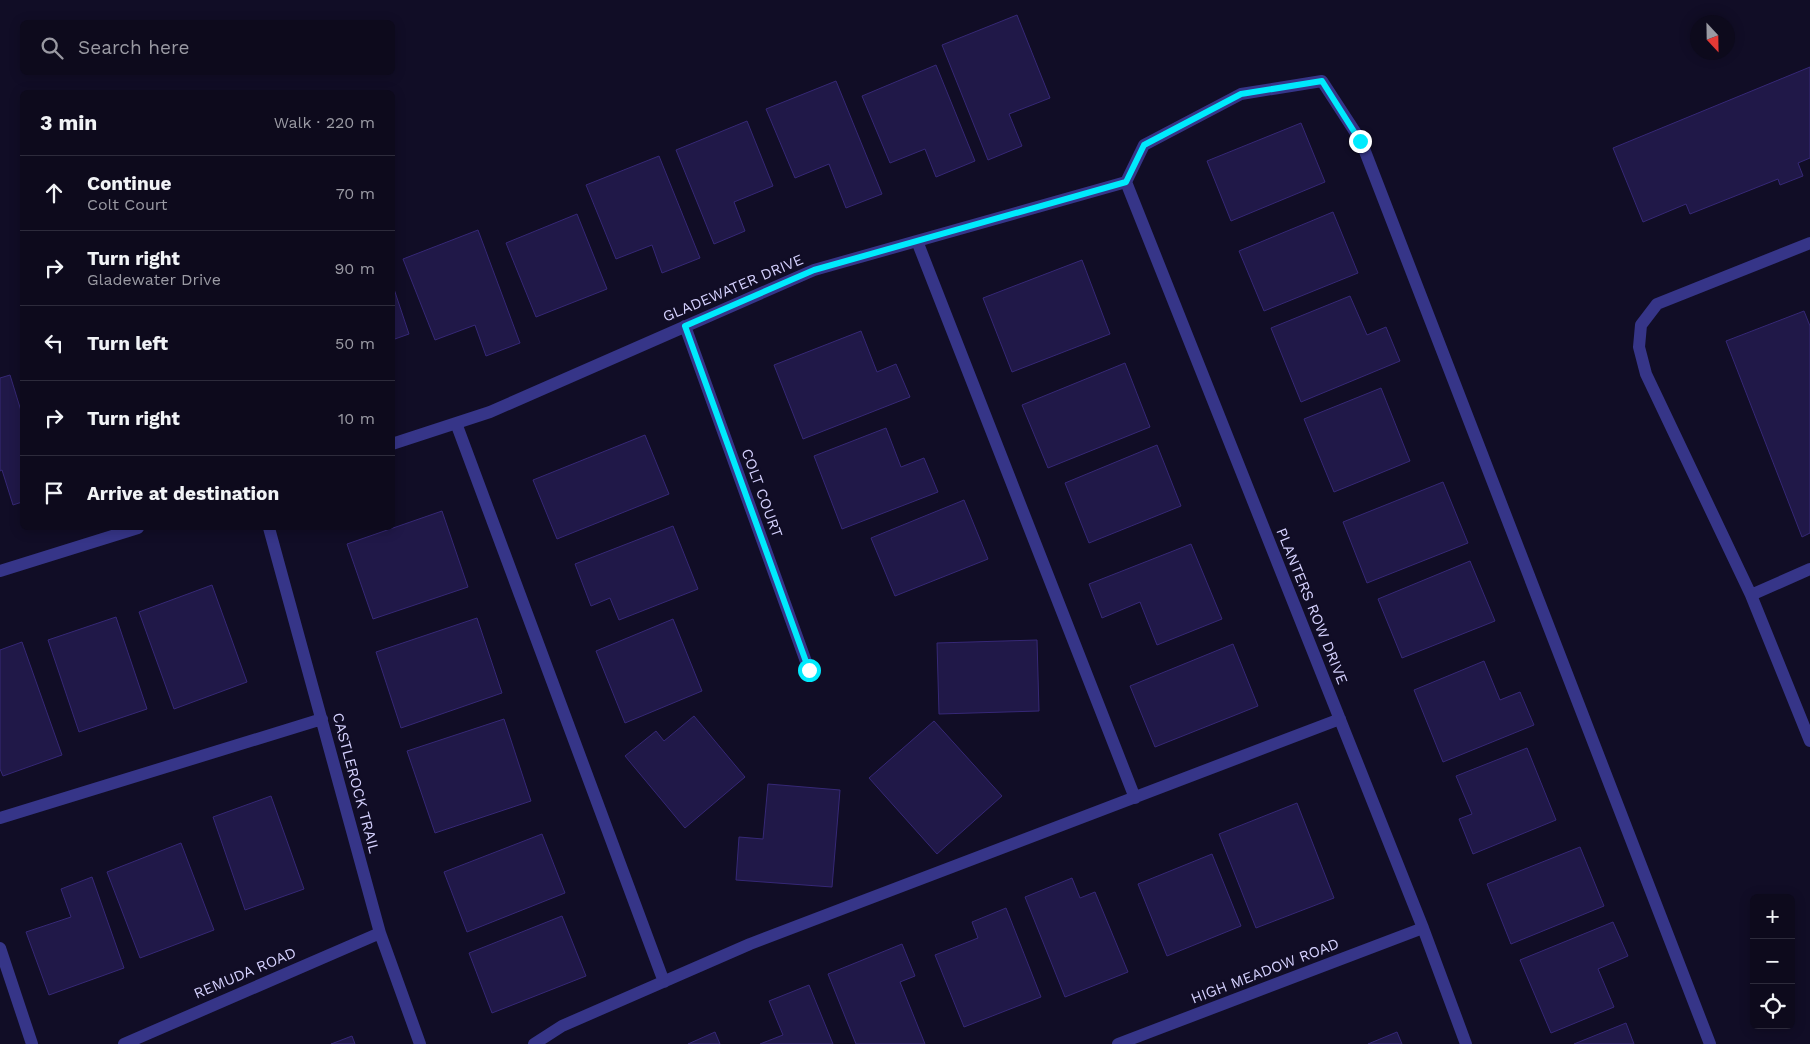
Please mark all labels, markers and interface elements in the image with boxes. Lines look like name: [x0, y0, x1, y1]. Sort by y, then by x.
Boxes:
north arrow: [1690, 15, 1735, 60]
search box: [20, 20, 395, 75]
icon: search: [38, 34, 66, 62]
text: Search here: [78, 36, 189, 59]
text: 3 min: [40, 110, 97, 135]
text: Walk · 220 m: [274, 113, 375, 132]
route end: [1349, 130, 1372, 153]
text: Continue: [87, 172, 171, 195]
icon: ahead: [40, 179, 68, 207]
text: 70 m: [336, 184, 375, 203]
text: Colt Court: [87, 195, 168, 214]
text: Turn right: [87, 247, 180, 270]
street label: GLADEWATER DRIVE: [660, 250, 806, 326]
icon: right: [40, 254, 68, 282]
text: 90 m: [334, 259, 375, 278]
text: Gladewater Drive: [87, 270, 221, 289]
icon: left: [40, 329, 68, 357]
text: Turn left: [87, 332, 168, 355]
text: 50 m: [335, 334, 375, 353]
icon: right: [40, 404, 68, 432]
text: Turn right: [87, 407, 180, 430]
text: 10 m: [338, 409, 375, 428]
street label: COLT COURT: [738, 446, 786, 540]
icon: arrive: [40, 479, 68, 507]
text: Arrive at destination: [87, 482, 279, 505]
street label: PLANTERS ROW DRIVE: [1272, 525, 1352, 687]
route start: [798, 659, 821, 682]
street label: CASTLEROCK TRAIL: [329, 711, 383, 855]
map controls: [1750, 894, 1795, 1029]
button: +: [1750, 894, 1795, 939]
street label: HIGH MEADOW ROAD: [1188, 934, 1342, 1008]
button: −: [1750, 939, 1795, 984]
street label: REMUDA ROAD: [191, 943, 299, 1003]
button: locate: [1750, 984, 1795, 1029]

